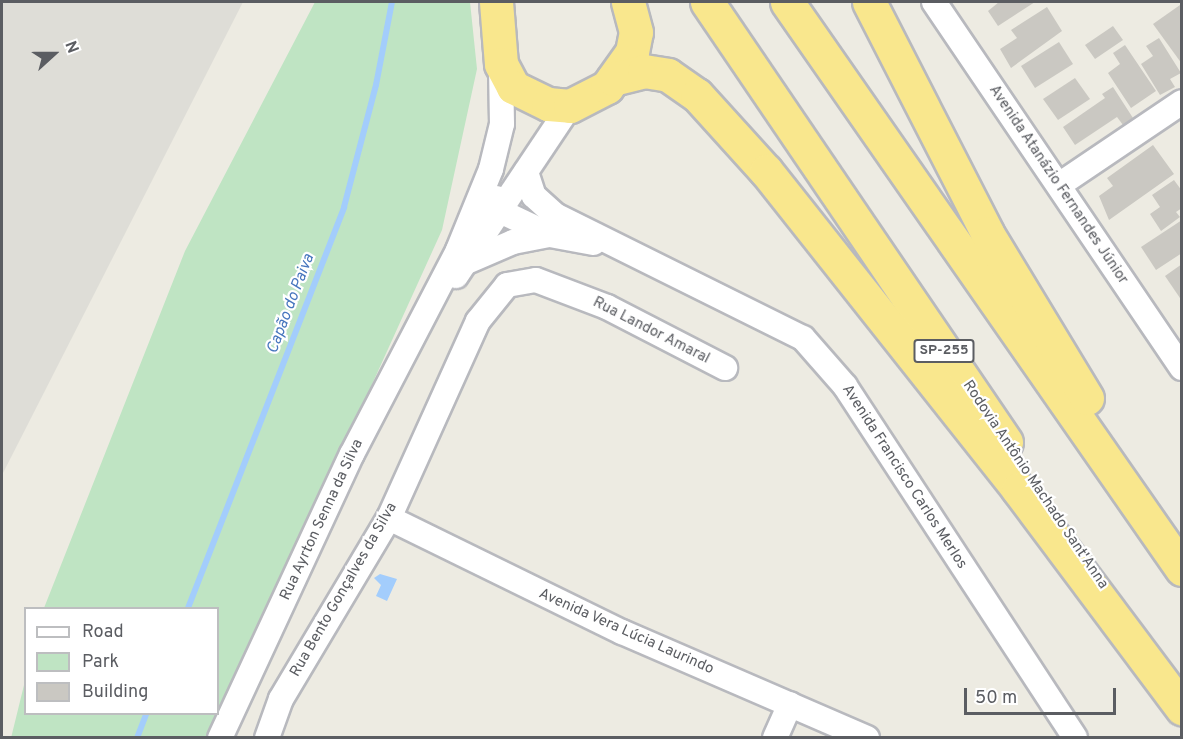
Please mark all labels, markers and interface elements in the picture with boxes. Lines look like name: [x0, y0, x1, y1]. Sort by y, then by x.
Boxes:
north arrow: [24, 24, 84, 84]
text: N: [59, 39, 82, 57]
street label: Avenida Atanázio Fernandes Júnior: [984, 82, 1132, 288]
water label: Capão do Paiva: [263, 251, 319, 357]
street label: Rua Landor Amaral: [589, 294, 713, 368]
road number: SP-255: [912, 340, 976, 362]
street label: Rodovia Antônio Machado Sant'Anna: [958, 377, 1112, 593]
street label: Avenida Francisco Carlos Merlos: [838, 381, 970, 573]
street label: Rua Ayrton Senna da Silva: [277, 436, 367, 604]
street label: Rua Bento Gonçalves da Silva: [287, 500, 401, 680]
street label: Avenida Vera Lúcia Laurindo: [535, 585, 717, 679]
legend: [24, 607, 219, 715]
text: Road: [82, 621, 124, 644]
text: Park: [82, 651, 119, 674]
scale bar: [967, 676, 1118, 714]
text: Building: [82, 681, 148, 704]
text: 50 m: [975, 687, 1017, 710]

